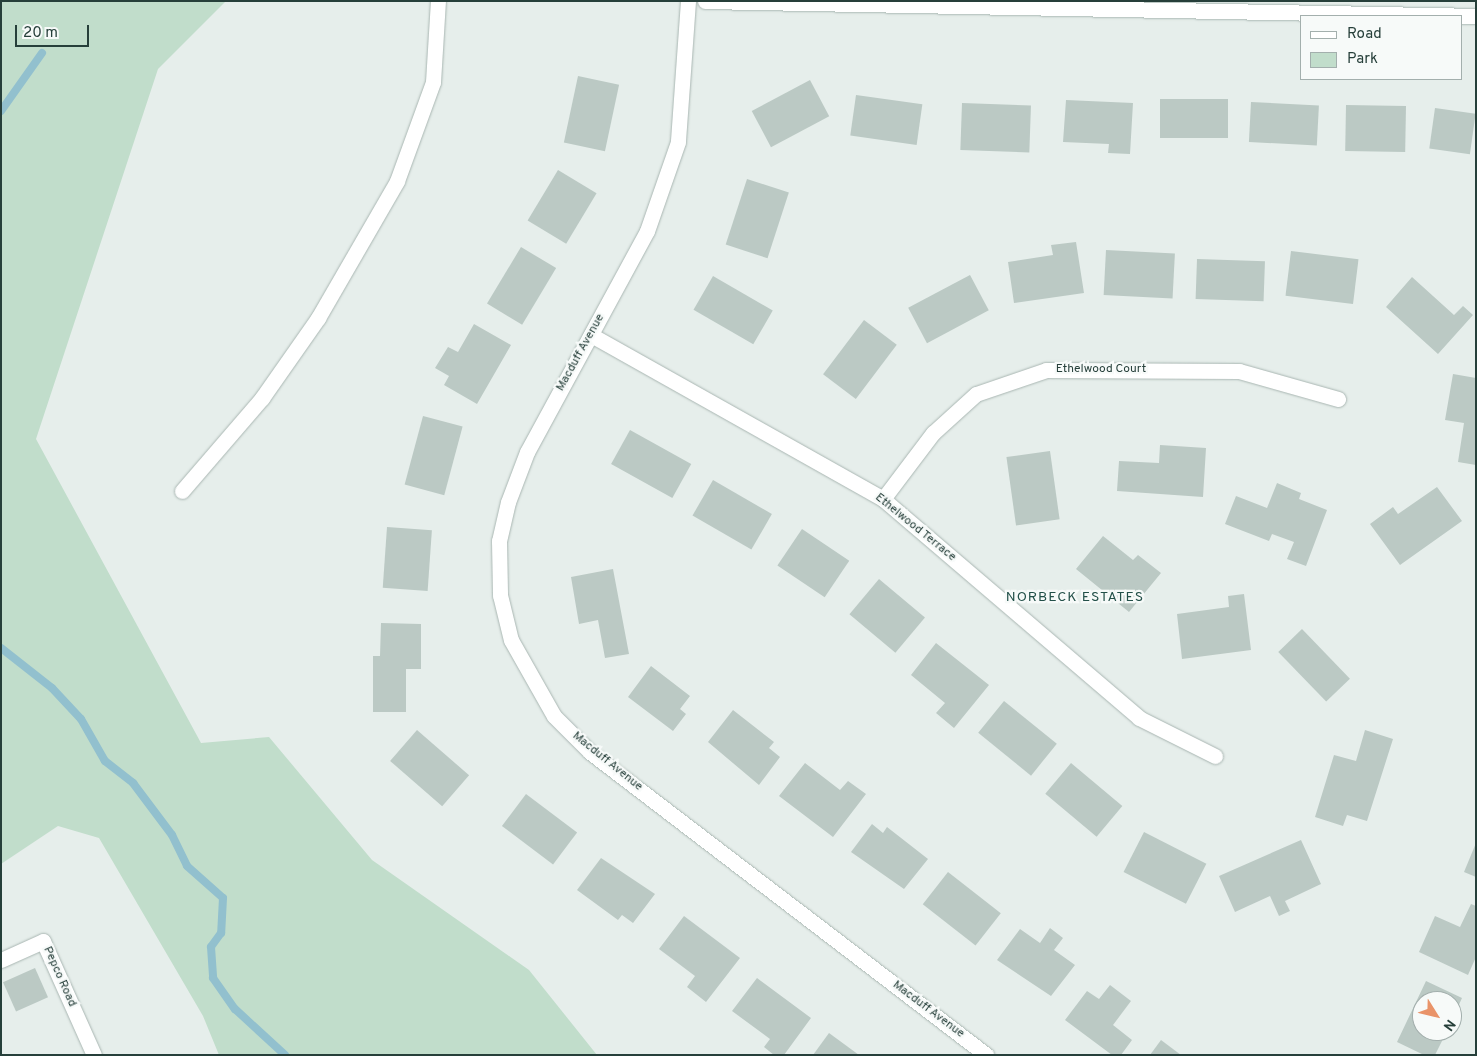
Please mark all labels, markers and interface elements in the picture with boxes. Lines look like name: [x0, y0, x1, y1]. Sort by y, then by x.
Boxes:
scale bar: [18, 15, 91, 47]
legend: [1300, 15, 1462, 80]
text: 20 m: [23, 24, 58, 43]
text: Road: [1347, 25, 1382, 44]
text: Park: [1347, 50, 1378, 69]
street label: Macduff Avenue: [554, 312, 608, 394]
street label: Ethelwood Court: [1056, 363, 1146, 377]
street label: Ethelwood Terrace: [871, 491, 959, 565]
district label: NORBECK ESTATES: [1004, 590, 1146, 606]
street label: Macduff Avenue: [569, 729, 645, 795]
street label: Pepco Road: [39, 945, 79, 1009]
street label: Macduff Avenue: [889, 978, 967, 1042]
north arrow: [1412, 991, 1462, 1041]
text: N: [1439, 1015, 1459, 1034]

